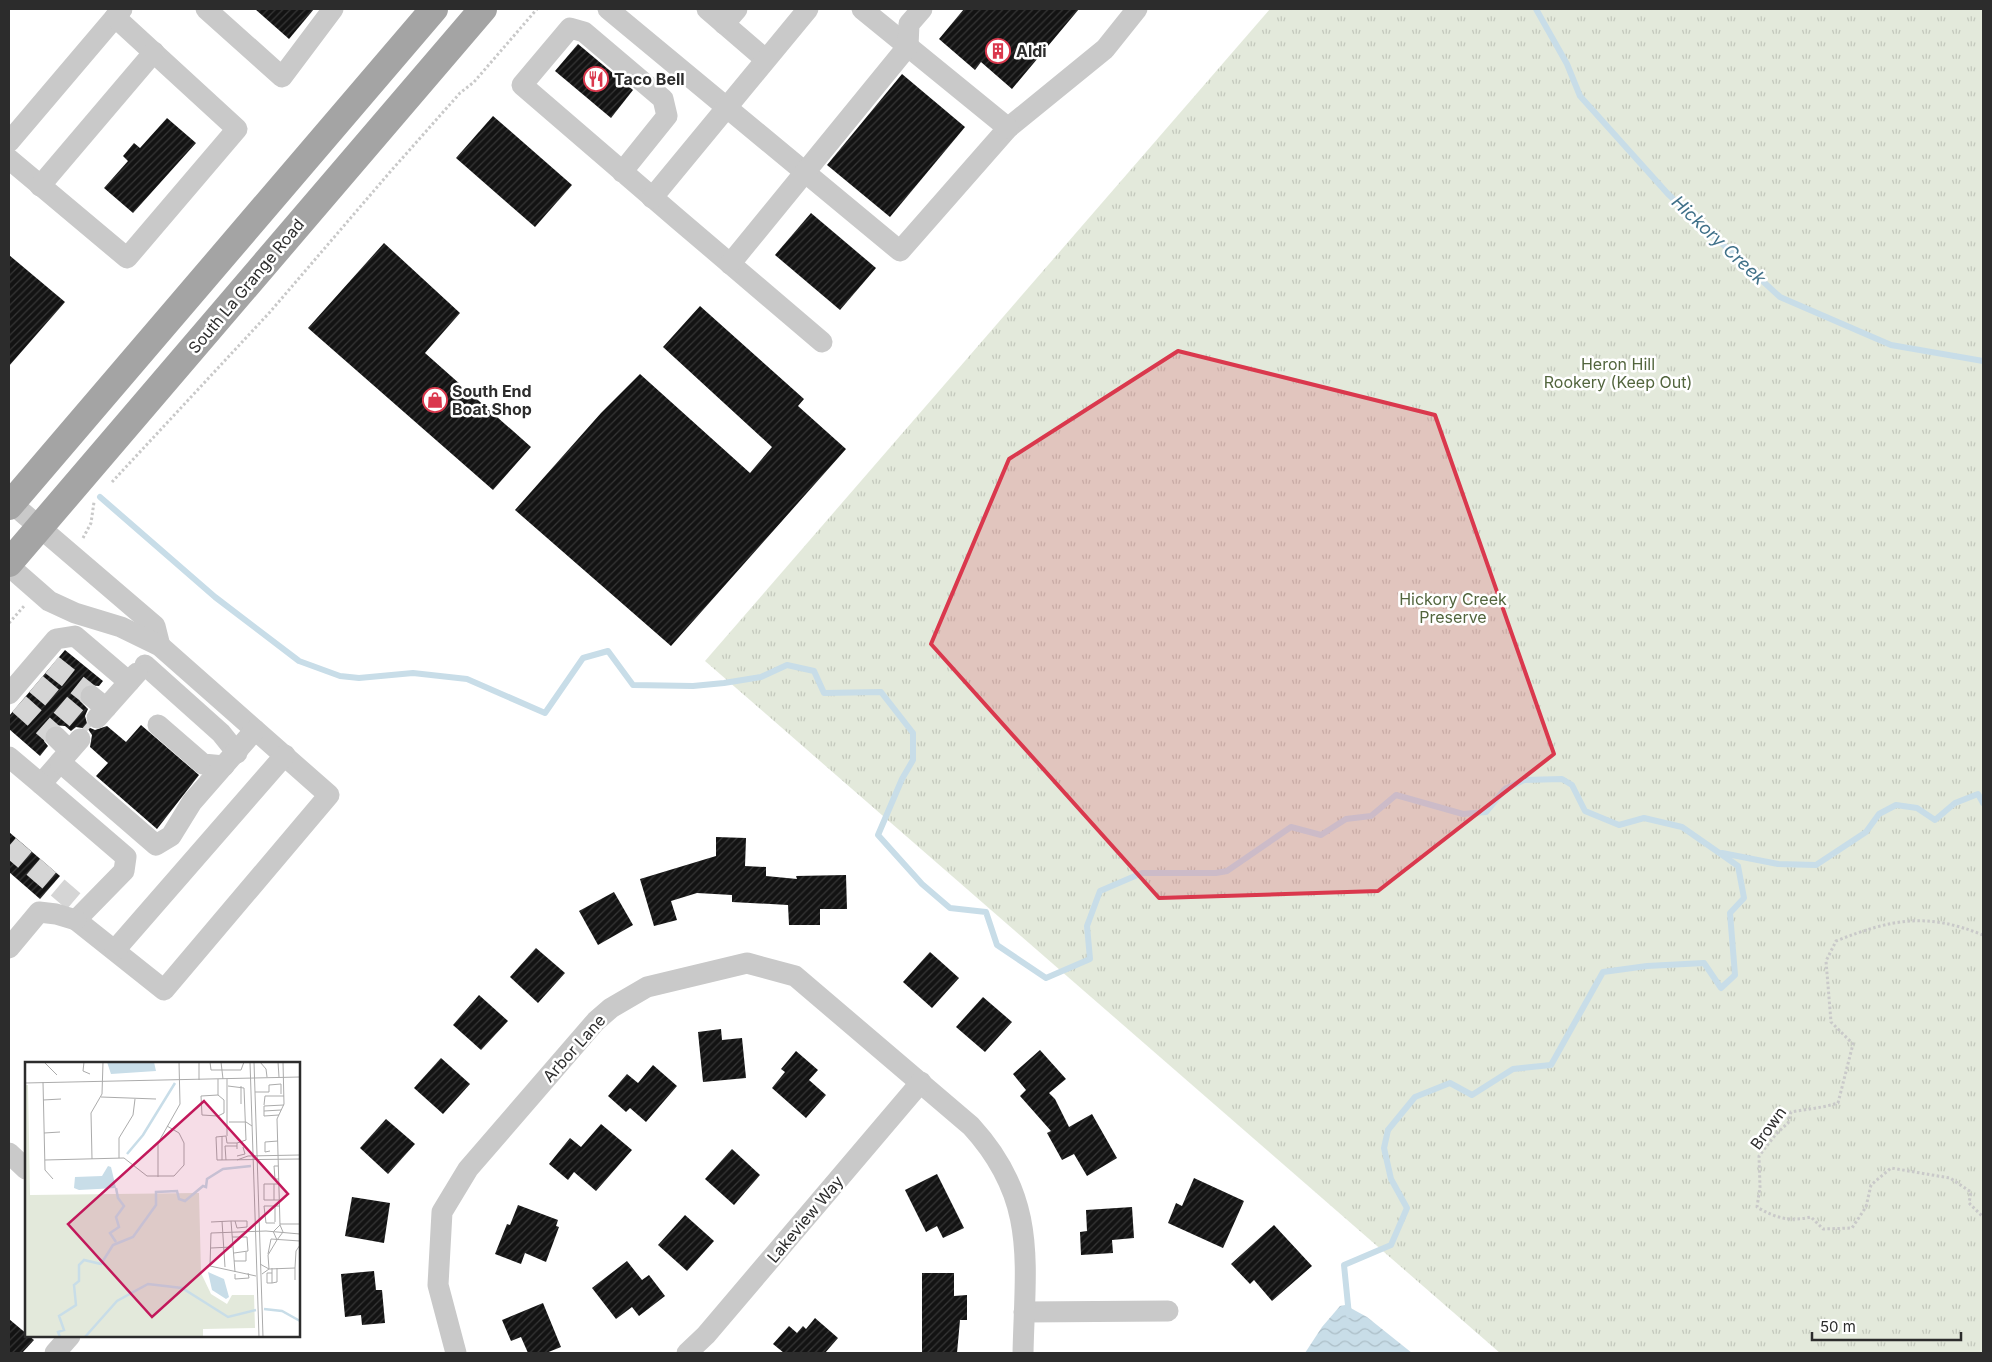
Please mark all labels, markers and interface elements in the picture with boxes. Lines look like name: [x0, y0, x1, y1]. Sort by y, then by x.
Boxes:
building icon: Aldi: [985, 38, 1011, 64]
place label: Aldi: [1016, 41, 1047, 61]
restaurant icon: Taco Bell: [583, 66, 609, 92]
place label: Taco Bell: [614, 69, 685, 89]
water label: Hickory Creek: [1668, 191, 1771, 290]
street label: South La Grange Road: [184, 215, 308, 357]
park label: Heron Hill Rookery (Keep Out): [1544, 354, 1692, 392]
place label: South End Boat Shop: [452, 381, 532, 419]
shop icon: South End Boat Shop: [422, 387, 448, 413]
park label: Hickory Creek Preserve: [1399, 589, 1507, 627]
street label: Arbor Lane: [538, 1010, 610, 1086]
inset map: [25, 1062, 300, 1337]
street label: Brown: [1746, 1103, 1790, 1153]
street label: Lakeview Way: [763, 1171, 847, 1267]
scale bar: [1812, 1310, 1961, 1342]
text: 50 m: [1820, 1317, 1856, 1336]

